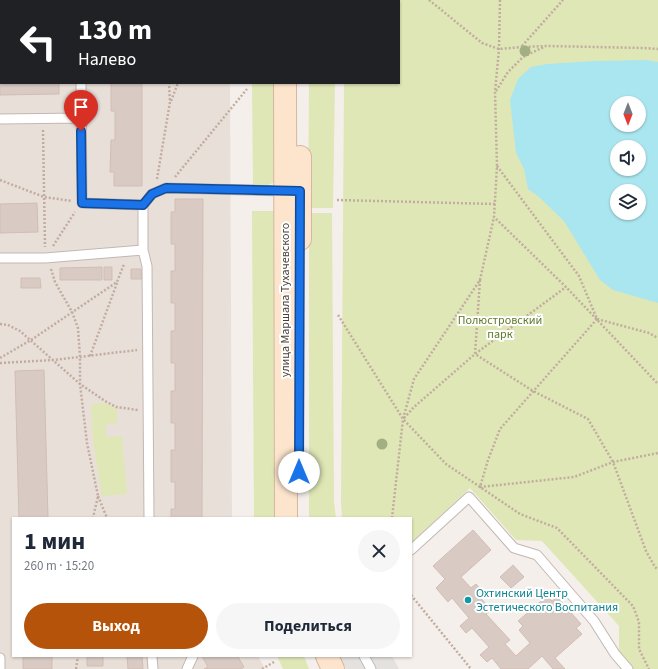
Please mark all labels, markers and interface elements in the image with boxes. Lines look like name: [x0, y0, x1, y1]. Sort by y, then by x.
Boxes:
text: 130 m: [78, 10, 152, 50]
icon: left: [12, 16, 64, 68]
text: Налево: [78, 47, 136, 72]
pin: [64, 90, 98, 131]
icon: arrive: [70, 96, 92, 118]
north arrow: [610, 96, 646, 132]
map controls: [610, 96, 646, 220]
button: sound: [610, 140, 646, 176]
button: layers: [610, 184, 646, 220]
street label: улица Маршала Тухачевского: [277, 223, 294, 377]
park label: Полюстровский парк: [458, 312, 542, 343]
position arrow: [278, 451, 320, 493]
text: 1 мин: [24, 524, 85, 559]
button: close: [358, 530, 400, 572]
text: 260 m · 15:20: [24, 557, 94, 575]
place label: Охтинский Центр Эстетического Воспитания: [476, 585, 618, 616]
marker: Охтинский Центр Эстетического Воспитания: [463, 595, 473, 605]
button: Выход: [24, 603, 208, 649]
button: Поделиться: [216, 603, 400, 649]

